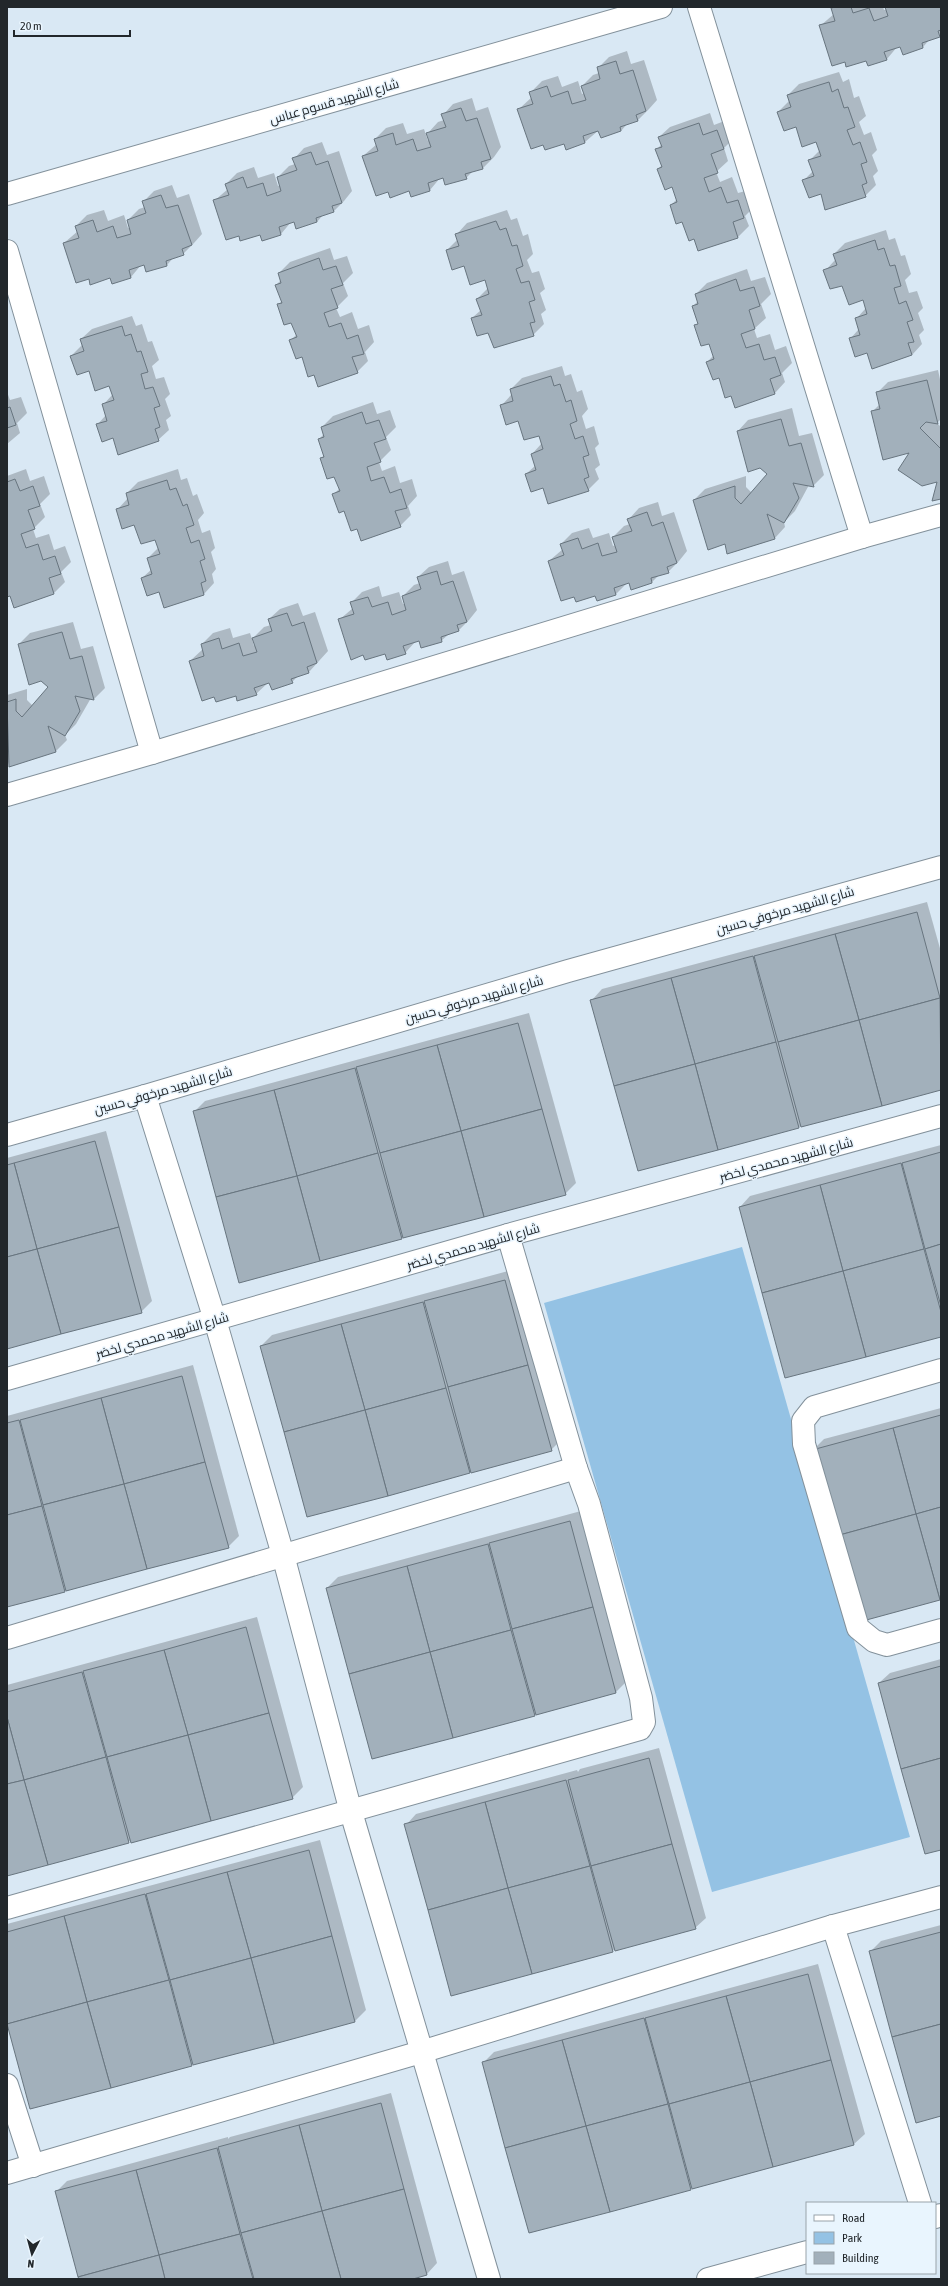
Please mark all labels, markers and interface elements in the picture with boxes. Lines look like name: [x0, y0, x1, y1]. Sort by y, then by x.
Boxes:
scale bar: [14, 12, 130, 38]
text: 20 m: [20, 19, 42, 33]
street label: شارع الشهيد قسوم عباس: [268, 76, 401, 129]
street label: شارع الشهيد مرخوفي حسين: [714, 884, 857, 940]
street label: شارع الشهيد مرخوفي حسين: [403, 973, 546, 1029]
street label: شارع الشهيد مرخوفي حسين: [92, 1064, 235, 1120]
street label: شارع الشهيد محمدي لخضر: [717, 1134, 855, 1188]
street label: شارع الشهيد محمدي لخضر: [404, 1220, 542, 1276]
street label: شارع الشهيد محمدي لخضر: [93, 1309, 231, 1365]
legend: [806, 2202, 936, 2274]
text: Road: [842, 2211, 865, 2225]
text: Park: [842, 2231, 863, 2245]
north arrow: [12, 2234, 52, 2274]
text: Building: [842, 2251, 880, 2265]
text: N: [27, 2258, 35, 2270]

